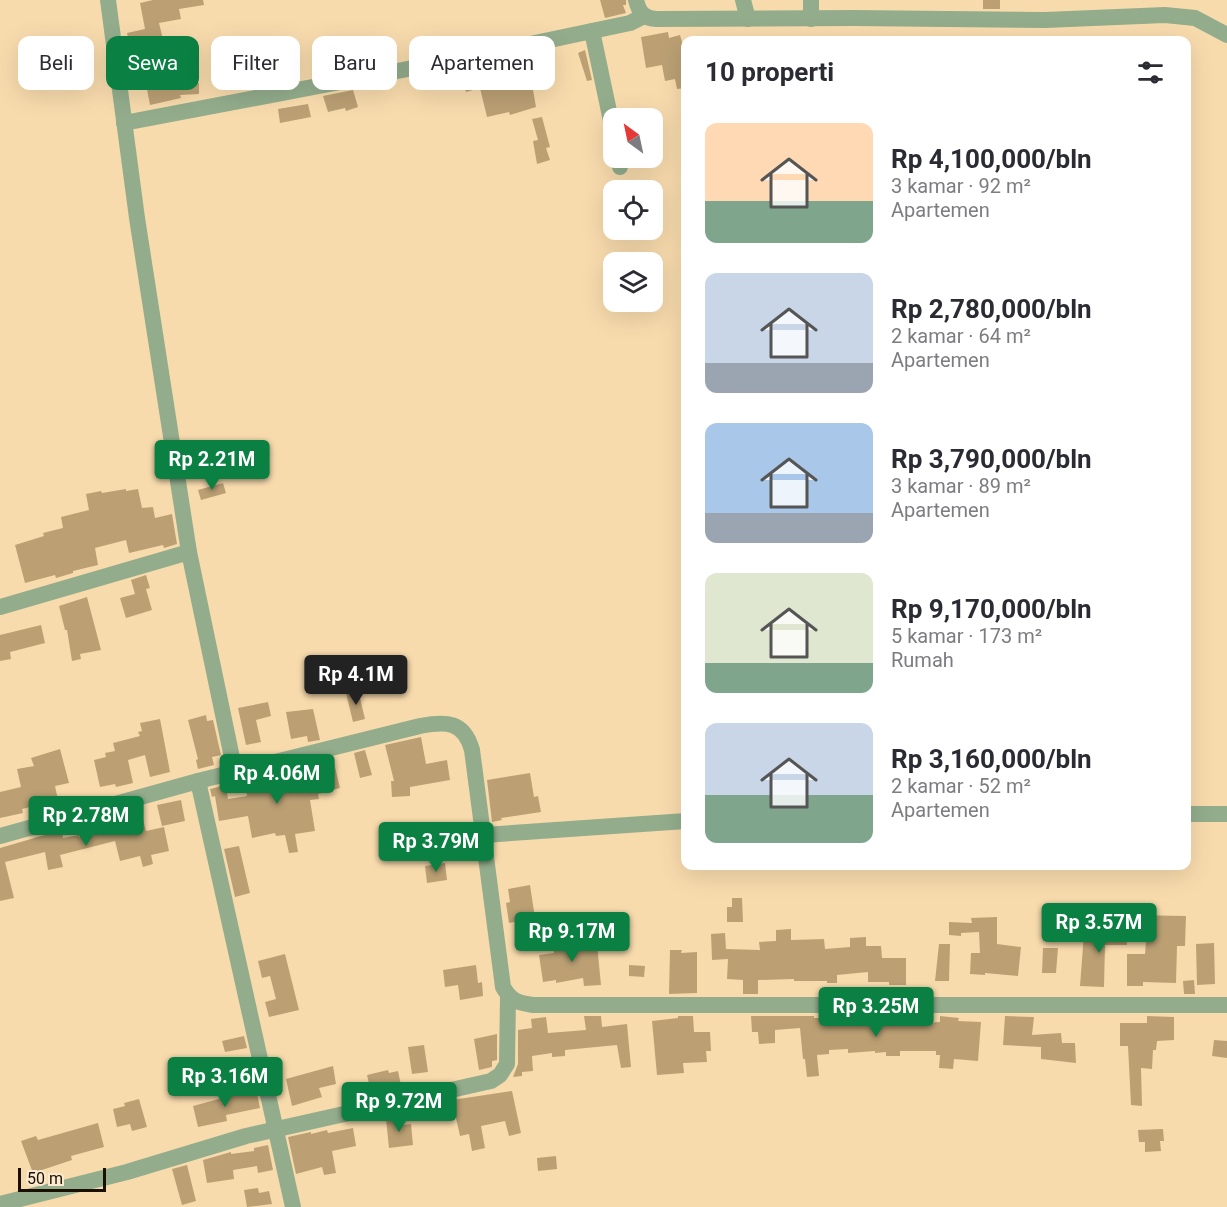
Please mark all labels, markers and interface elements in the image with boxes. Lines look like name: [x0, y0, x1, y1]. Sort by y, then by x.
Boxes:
chip: Beli: [18, 36, 94, 90]
chip: Sewa: [106, 36, 199, 90]
chip: Filter: [211, 36, 300, 90]
chip: Baru: [312, 36, 397, 90]
chip: Apartemen: [409, 36, 555, 90]
icon: filters: [1134, 56, 1167, 89]
text: 10 properti: [705, 57, 834, 87]
north arrow: [603, 108, 663, 168]
map controls: [603, 108, 663, 312]
text: Rp 4,100,000/bln: [891, 144, 1092, 174]
icon: home: [753, 147, 825, 219]
text: 3 kamar · 92 m²: [891, 174, 1031, 198]
button: locate: [603, 180, 663, 240]
text: Apartemen: [891, 198, 990, 222]
button: layers: [603, 252, 663, 312]
text: Rp 2,780,000/bln: [891, 294, 1092, 324]
icon: home: [753, 297, 825, 369]
text: 2 kamar · 64 m²: [891, 324, 1031, 348]
text: Apartemen: [891, 348, 990, 372]
pin: Rp 2.21M: [150, 440, 274, 491]
text: Rp 3,790,000/bln: [891, 444, 1092, 474]
text: Rp 2.21M: [169, 447, 255, 471]
icon: home: [753, 447, 825, 519]
text: 3 kamar · 89 m²: [891, 474, 1031, 498]
text: Apartemen: [891, 498, 990, 522]
text: Rp 9,170,000/bln: [891, 594, 1092, 624]
icon: home: [753, 597, 825, 669]
text: 5 kamar · 173 m²: [891, 624, 1042, 648]
text: Rumah: [891, 648, 954, 672]
pin: Rp 4.1M: [301, 655, 411, 706]
text: Rp 4.1M: [318, 662, 394, 686]
text: Rp 3,160,000/bln: [891, 744, 1092, 774]
icon: home: [753, 747, 825, 819]
pin: Rp 4.06M: [215, 754, 339, 805]
text: Rp 4.06M: [234, 761, 320, 785]
text: 2 kamar · 52 m²: [891, 774, 1031, 798]
pin: Rp 2.78M: [24, 796, 148, 847]
text: Apartemen: [891, 798, 990, 822]
text: Rp 2.78M: [43, 803, 129, 827]
pin: Rp 3.79M: [374, 822, 498, 873]
text: Rp 3.79M: [393, 829, 479, 853]
pin: Rp 3.57M: [1037, 903, 1161, 954]
text: Rp 3.57M: [1056, 910, 1142, 934]
pin: Rp 9.17M: [510, 912, 634, 963]
text: Rp 9.17M: [529, 919, 615, 943]
pin: Rp 3.25M: [814, 987, 938, 1038]
text: Rp 3.25M: [833, 994, 919, 1018]
pin: Rp 3.16M: [163, 1057, 287, 1108]
text: Rp 3.16M: [182, 1064, 268, 1088]
pin: Rp 9.72M: [337, 1082, 461, 1133]
text: Rp 9.72M: [356, 1089, 442, 1113]
scale bar: [18, 1165, 106, 1192]
text: 50 m: [27, 1169, 63, 1188]

